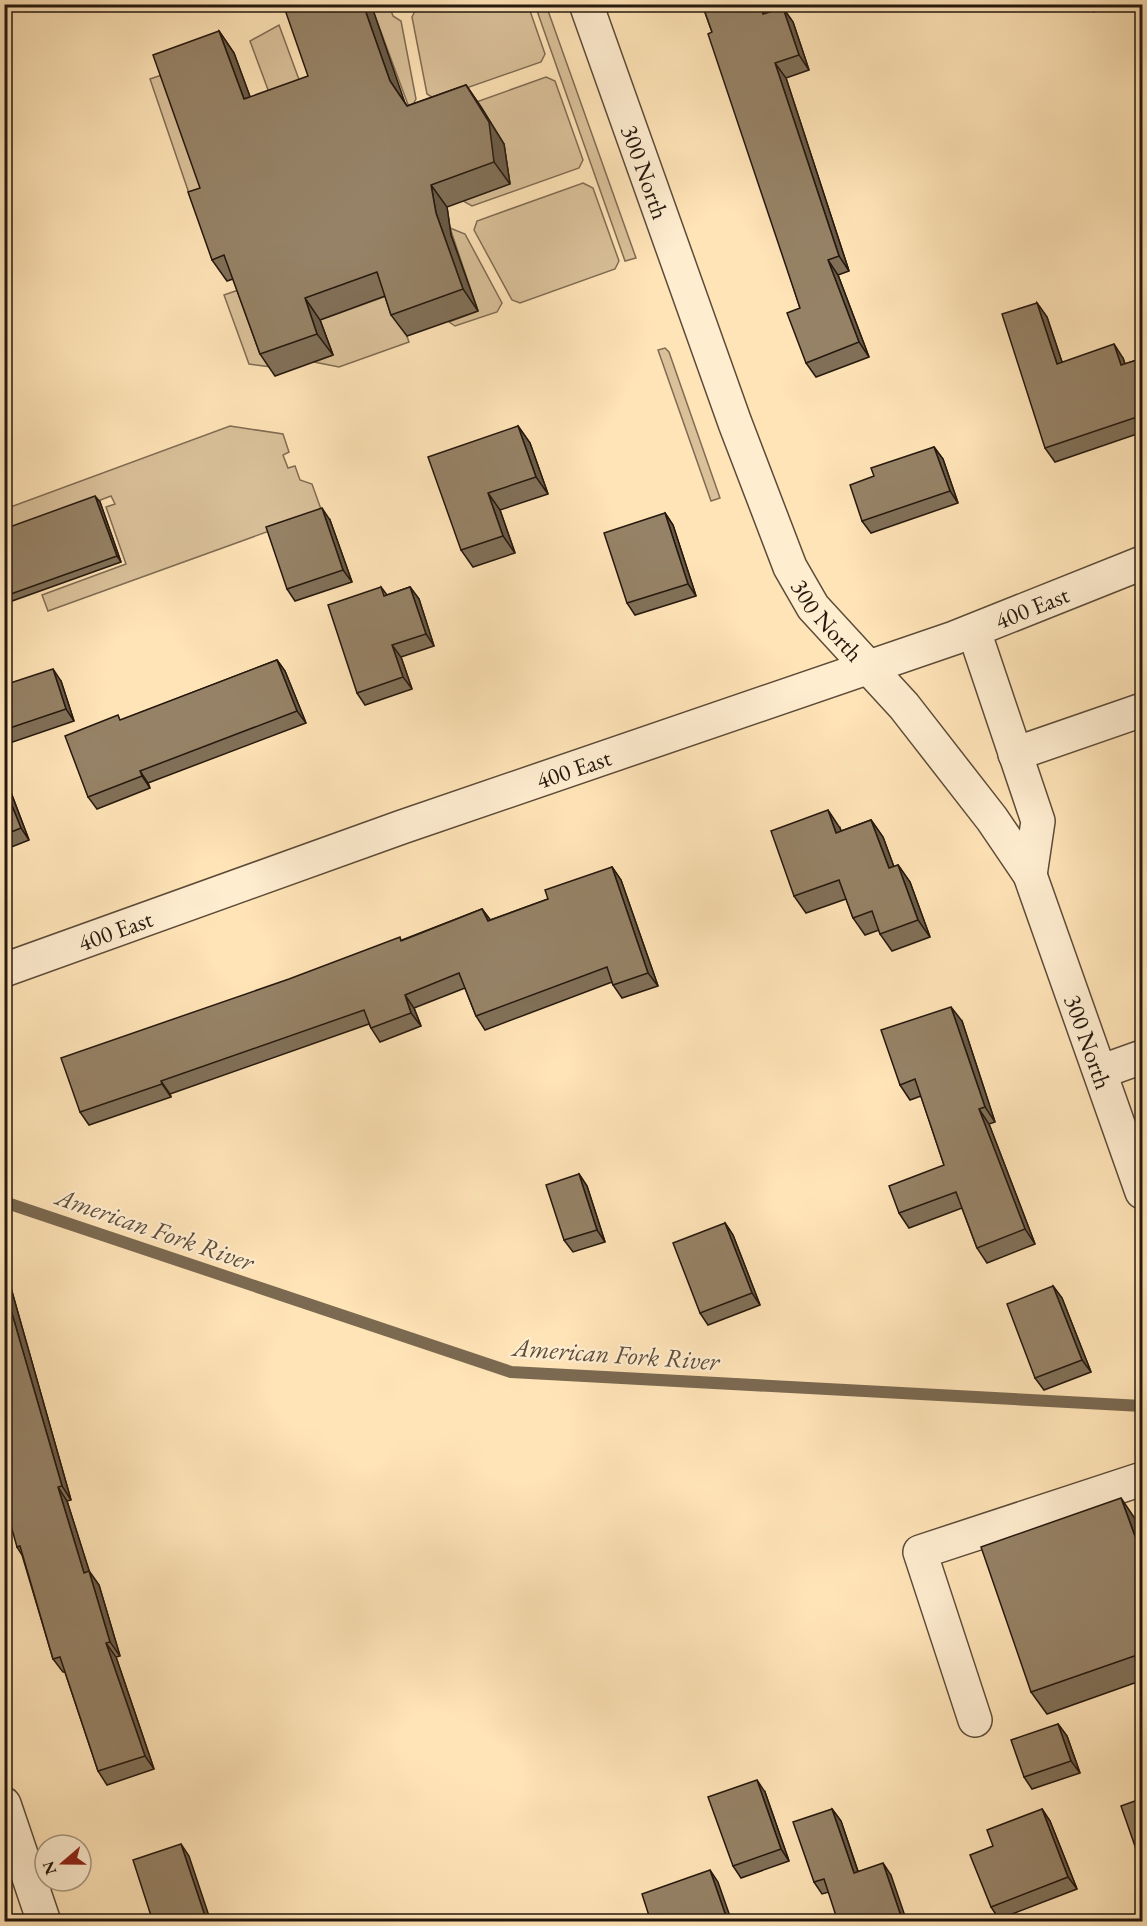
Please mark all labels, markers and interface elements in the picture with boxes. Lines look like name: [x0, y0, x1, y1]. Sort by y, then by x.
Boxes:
street label: 300 North: [615, 120, 677, 223]
street label: 300 North: [785, 573, 871, 668]
street label: 400 East: [990, 578, 1074, 636]
street label: 400 East: [532, 741, 615, 796]
street label: 400 East: [73, 902, 157, 958]
street label: 300 North: [1058, 990, 1120, 1093]
water label: American Fork River: [50, 1179, 260, 1279]
water label: American Fork River: [510, 1330, 722, 1378]
north arrow: [33, 1833, 93, 1893]
text: N: [37, 1858, 61, 1878]

